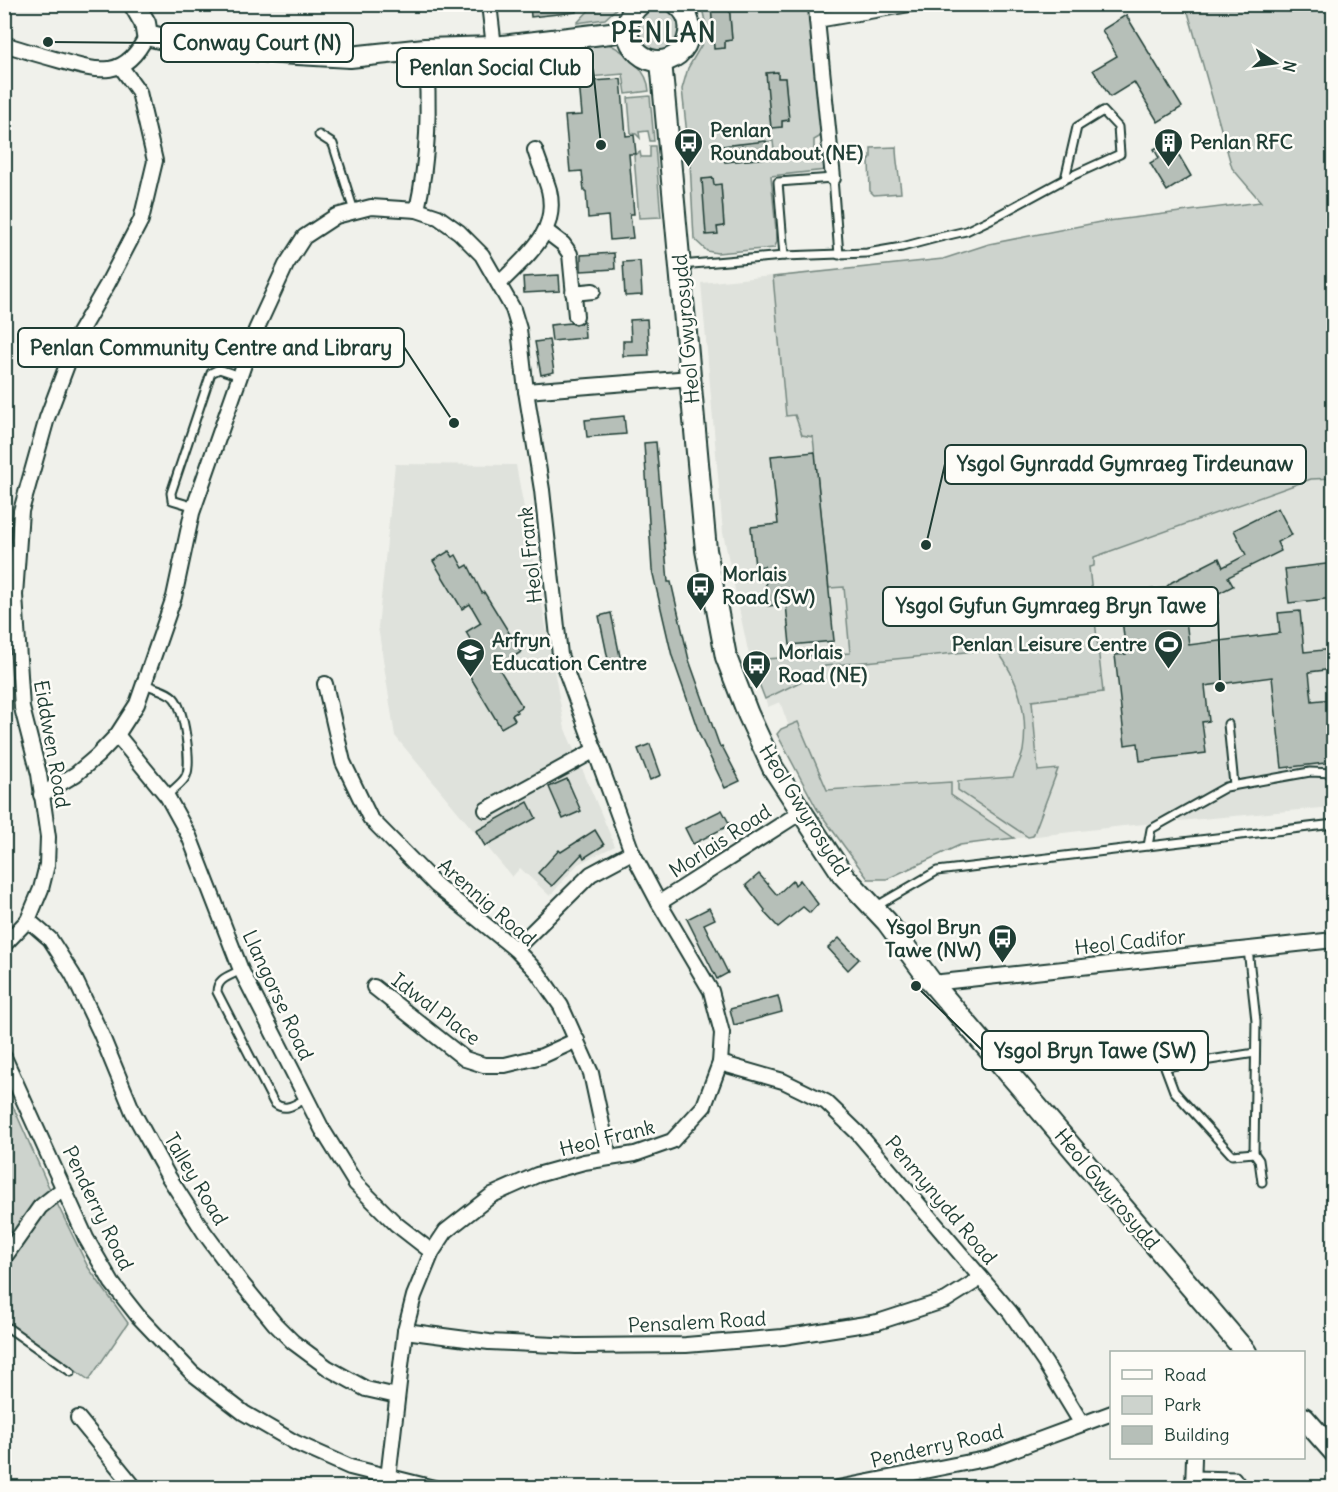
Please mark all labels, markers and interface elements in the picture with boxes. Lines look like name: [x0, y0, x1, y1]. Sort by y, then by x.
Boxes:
district label: PENLAN: [611, 16, 717, 49]
callout: Conway Court (N): [161, 23, 353, 62]
text: Conway Court (N): [173, 29, 341, 56]
north arrow: [1245, 33, 1305, 93]
callout: Penlan Social Club: [397, 48, 593, 87]
text: Penlan Social Club: [409, 54, 581, 81]
text: N: [1279, 59, 1301, 74]
place label: Penlan Roundabout (NE): [710, 117, 863, 165]
bus stop icon: Penlan Roundabout (NE): [673, 126, 705, 168]
building icon: Penlan RFC: [1153, 126, 1185, 168]
place label: Penlan RFC: [1190, 129, 1293, 154]
street label: Heol Gwyrosydd: [666, 253, 704, 405]
callout: Penlan Community Centre and Library: [18, 328, 404, 367]
text: Penlan Community Centre and Library: [30, 334, 392, 361]
callout: Ysgol Gynradd Gymraeg Tirdeunaw: [945, 445, 1306, 484]
text: Ysgol Gynradd Gymraeg Tirdeunaw: [956, 450, 1294, 477]
street label: Heol Frank: [512, 505, 547, 605]
place label: Morlais Road (SW): [722, 561, 815, 609]
bus stop icon: Morlais Road (SW): [685, 570, 717, 612]
callout: Ysgol Gyfun Gymraeg Bryn Tawe: [883, 587, 1218, 626]
text: Ysgol Gyfun Gymraeg Bryn Tawe: [895, 592, 1206, 619]
place label: Arfryn Education Centre: [492, 627, 647, 675]
sports icon: Penlan Leisure Centre: [1152, 628, 1184, 670]
place label: Penlan Leisure Centre: [952, 631, 1147, 656]
school or university icon: Arfryn Education Centre: [455, 636, 487, 678]
place label: Morlais Road (NE): [778, 639, 867, 687]
bus stop icon: Morlais Road (NE): [741, 648, 773, 690]
street label: Eiddwen Road: [29, 678, 76, 810]
street label: Heol Gwyrosydd: [754, 739, 855, 880]
street label: Morlais Road: [664, 798, 776, 883]
street label: Arennig Road: [433, 852, 542, 951]
place label: Ysgol Bryn Tawe (NW): [885, 914, 981, 962]
bus stop icon: Ysgol Bryn Tawe (NW): [986, 922, 1018, 964]
street label: Heol Cadifor: [1073, 923, 1187, 960]
street label: Llangorse Road: [237, 926, 320, 1064]
street label: Idwal Place: [387, 967, 486, 1050]
callout: Ysgol Bryn Tawe (SW): [982, 1031, 1208, 1070]
text: Ysgol Bryn Tawe (SW): [993, 1037, 1196, 1064]
street label: Heol Frank: [557, 1114, 657, 1161]
street label: Heol Gwyrosydd: [1050, 1123, 1165, 1254]
street label: Talley Road: [159, 1128, 234, 1230]
street label: Penmynydd Road: [880, 1130, 1003, 1269]
street label: Penderry Road: [58, 1141, 139, 1274]
street label: Pensalem Road: [627, 1305, 767, 1338]
legend: [1110, 1351, 1305, 1459]
text: Road: [1164, 1363, 1207, 1386]
text: Park: [1164, 1393, 1201, 1416]
street label: Penderry Road: [868, 1418, 1006, 1473]
text: Building: [1164, 1423, 1229, 1446]

